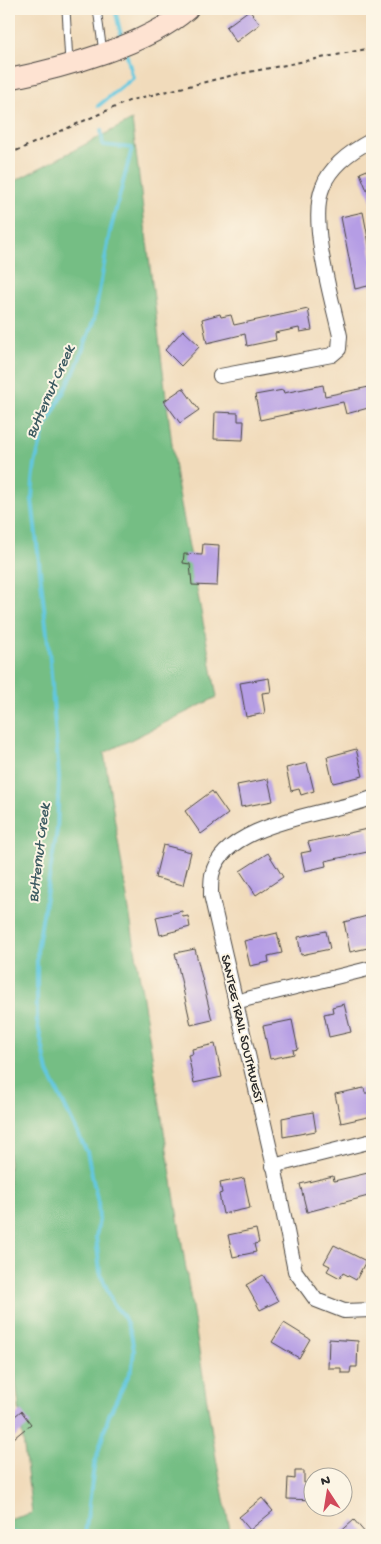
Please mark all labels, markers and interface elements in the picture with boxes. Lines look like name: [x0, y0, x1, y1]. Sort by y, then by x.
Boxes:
water label: Butternut Creek: [23, 342, 80, 441]
water label: Butternut Creek: [25, 801, 55, 903]
street label: SANTEE TRAIL SOUTHWEST: [216, 953, 266, 1105]
north arrow: [304, 1466, 354, 1516]
text: N: [320, 1472, 332, 1491]

